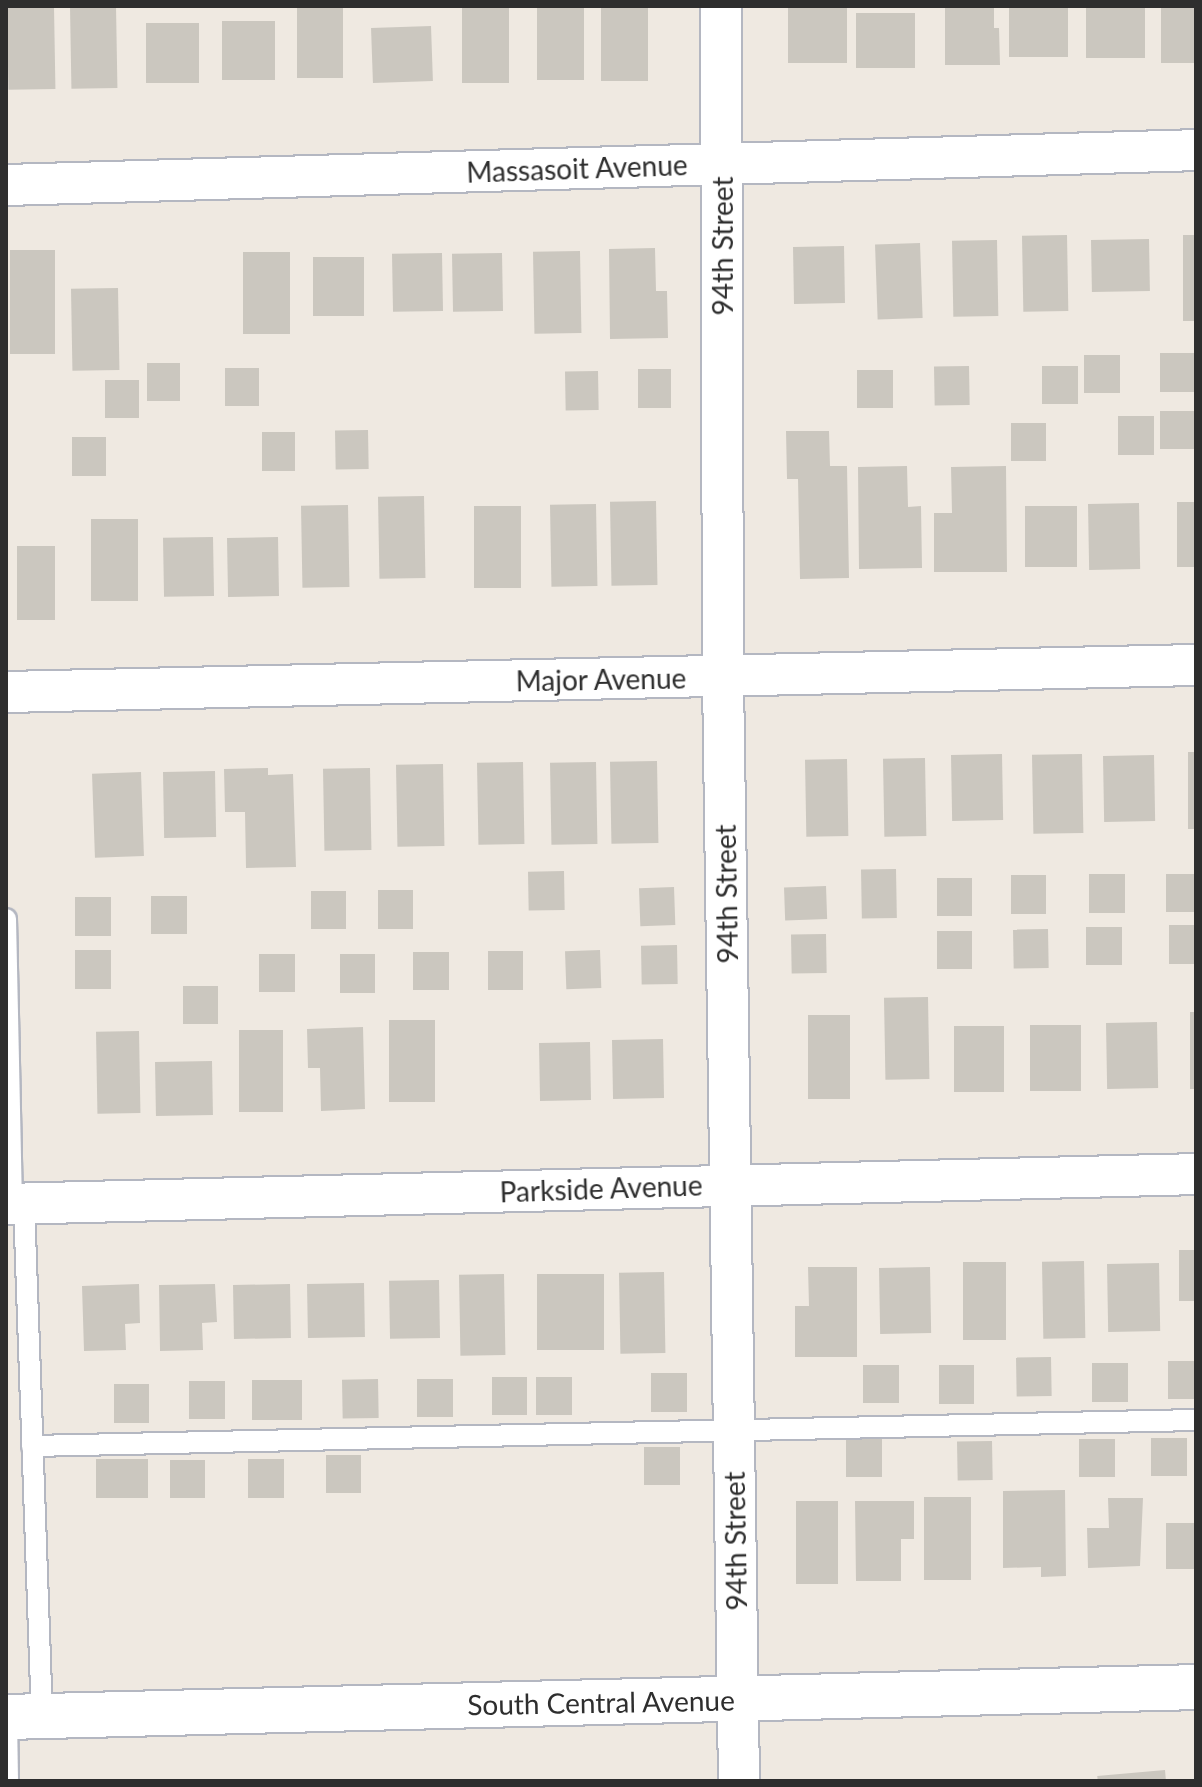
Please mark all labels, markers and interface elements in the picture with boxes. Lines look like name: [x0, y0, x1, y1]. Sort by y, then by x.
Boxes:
street label: Massasoit Avenue: [465, 147, 689, 189]
street label: 94th Street: [705, 176, 739, 316]
street label: Major Avenue: [515, 661, 687, 697]
street label: 94th Street: [708, 824, 744, 964]
street label: Parkside Avenue: [499, 1168, 703, 1208]
street label: 94th Street: [717, 1471, 753, 1611]
street label: South Central Avenue: [467, 1683, 735, 1721]

